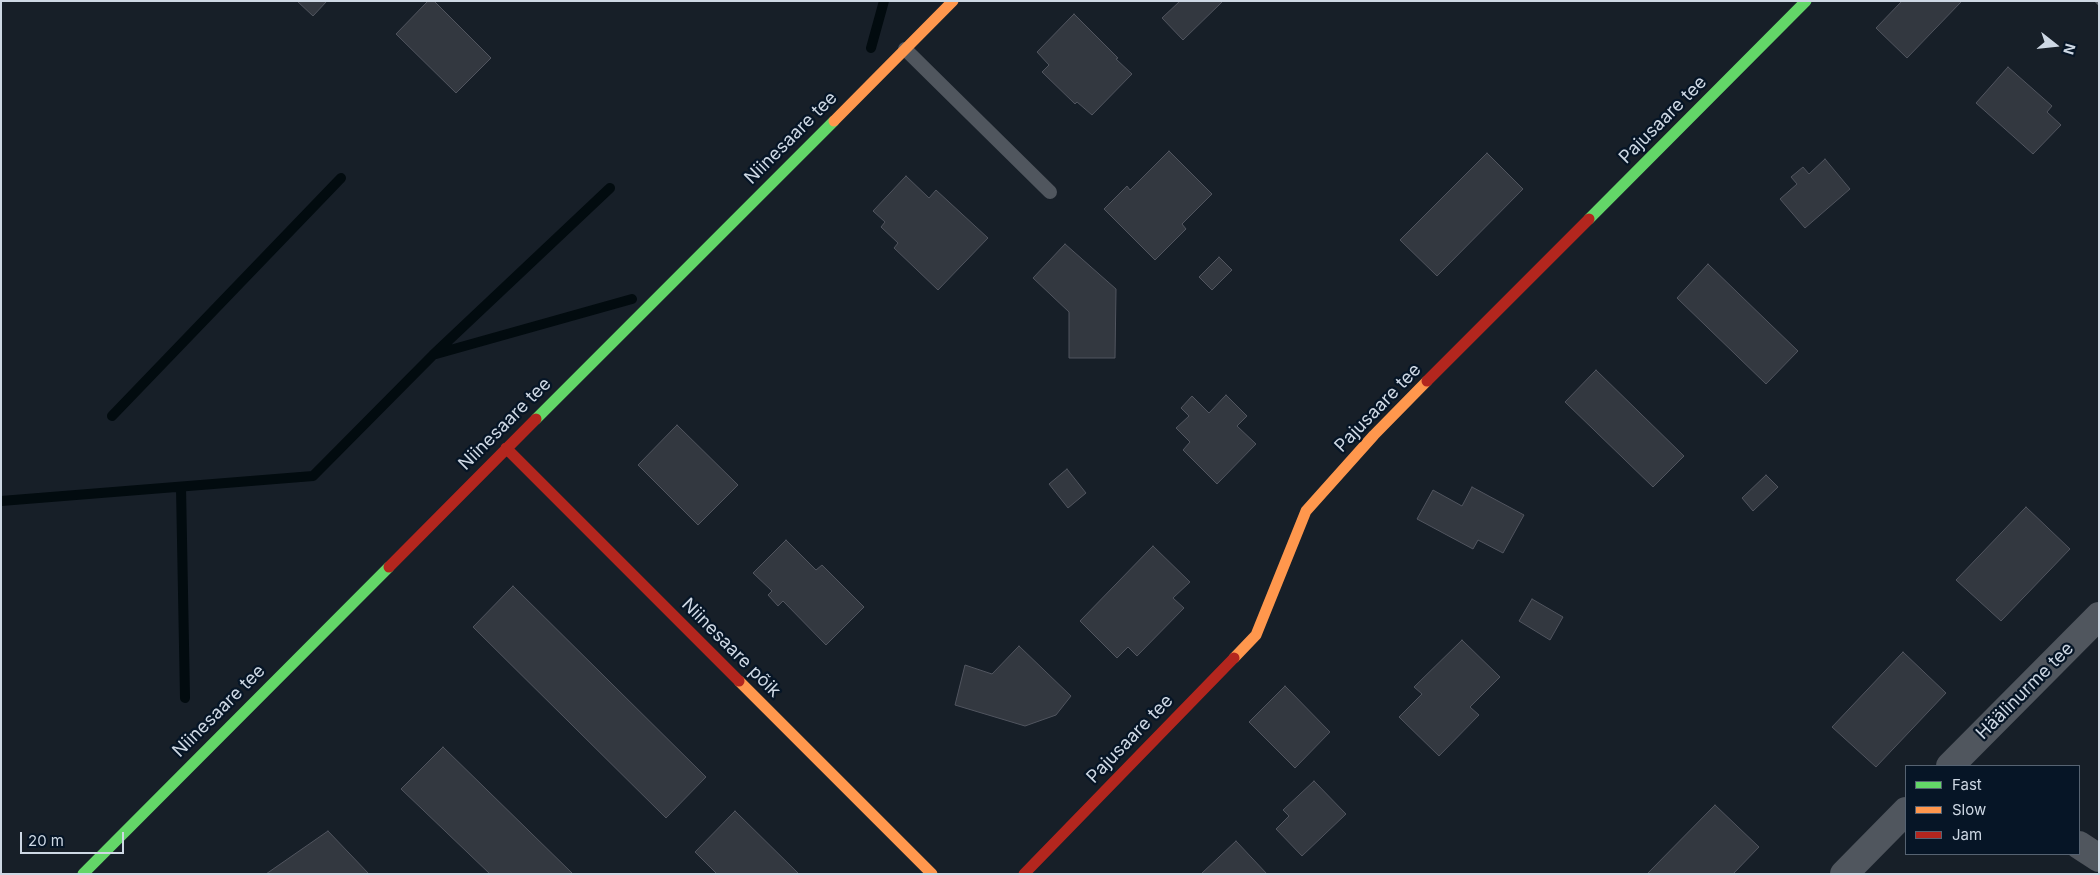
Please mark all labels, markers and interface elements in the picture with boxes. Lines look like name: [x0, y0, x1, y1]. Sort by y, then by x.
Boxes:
north arrow: [2030, 20, 2080, 70]
text: N: [2060, 42, 2080, 57]
street label: Pajusaare tee: [1615, 72, 1711, 168]
street label: Niinesaare tee: [740, 87, 842, 189]
street label: Pajusaare tee: [1330, 359, 1426, 457]
street label: Niinesaare tee: [454, 373, 556, 475]
street label: Niinesaare põik: [677, 594, 785, 702]
street label: Häälinurme tee: [1972, 638, 2078, 744]
street label: Niinesaare tee: [168, 660, 270, 762]
street label: Pajusaare tee: [1082, 690, 1178, 788]
legend: [1905, 765, 2080, 855]
text: Fast: [1952, 775, 1982, 794]
text: Slow: [1952, 800, 1986, 819]
scale bar: [22, 822, 126, 854]
text: Jam: [1952, 825, 1982, 844]
text: 20 m: [28, 831, 64, 850]

